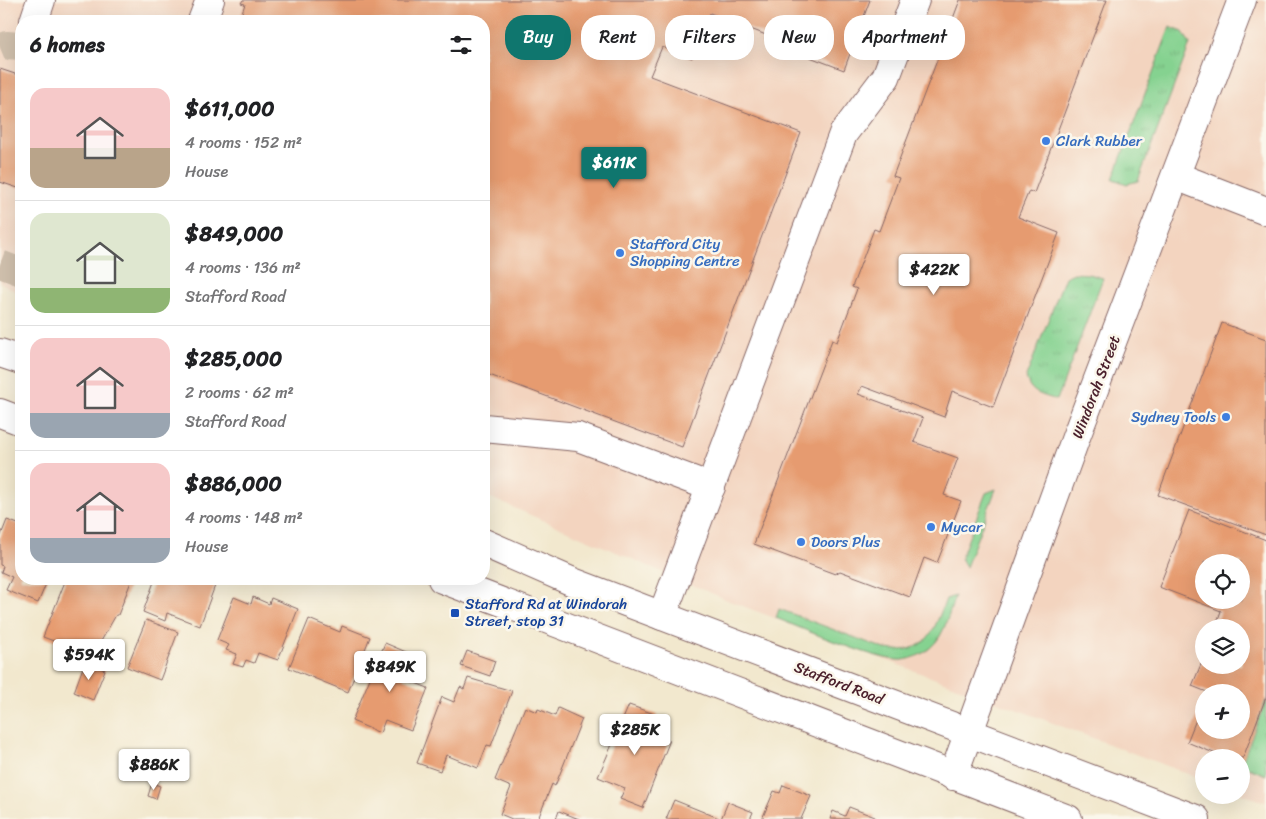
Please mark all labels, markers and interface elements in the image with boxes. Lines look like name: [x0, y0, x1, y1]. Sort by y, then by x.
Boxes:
chip: Buy: [505, 15, 571, 60]
chip: Rent: [581, 15, 655, 60]
chip: Filters: [665, 15, 754, 60]
chip: New: [764, 15, 834, 60]
chip: Apartment: [844, 15, 965, 60]
text: 6 homes: [30, 26, 105, 64]
icon: filters: [447, 31, 475, 59]
text: $611,000: [185, 90, 275, 128]
icon: home: [70, 108, 130, 168]
text: 4 rooms · 152 m²: [185, 128, 302, 157]
place label: Clark Rubber: [1056, 128, 1143, 154]
marker: Clark Rubber: [1040, 135, 1052, 147]
pin: $611K: [579, 146, 649, 189]
text: $611K: [592, 148, 636, 177]
text: House: [185, 157, 228, 186]
text: $849,000: [185, 215, 283, 253]
place label: Stafford City Shopping Centre: [630, 231, 740, 274]
icon: home: [70, 233, 130, 293]
marker: Stafford City Shopping Centre: [614, 247, 626, 259]
text: 4 rooms · 136 m²: [185, 253, 301, 282]
pin: $422K: [899, 254, 969, 296]
text: $422K: [910, 255, 958, 284]
text: Stafford Road: [185, 282, 286, 311]
street label: Windorah Street: [1064, 331, 1128, 442]
text: $285,000: [185, 340, 282, 378]
icon: home: [70, 358, 130, 418]
text: 2 rooms · 62 m²: [185, 378, 294, 407]
place label: Sydney Tools: [1131, 404, 1217, 430]
text: Stafford Road: [185, 407, 286, 436]
marker: Sydney Tools: [1220, 411, 1232, 423]
text: $886,000: [185, 465, 282, 503]
icon: home: [70, 483, 130, 543]
text: 4 rooms · 148 m²: [185, 503, 303, 532]
place label: Mycar: [941, 514, 983, 540]
marker: Mycar: [925, 521, 937, 533]
place label: Doors Plus: [811, 529, 880, 555]
text: House: [185, 532, 228, 561]
marker: Doors Plus: [795, 536, 807, 548]
map controls: [1195, 554, 1250, 804]
button: locate: [1195, 554, 1250, 609]
place label: Stafford Rd at Windorah Street, stop 31: [465, 591, 627, 634]
marker: Stafford Rd at Windorah Street, stop 31: [449, 607, 461, 619]
button: layers: [1195, 619, 1250, 674]
pin: $594K: [54, 638, 124, 681]
text: $594K: [64, 640, 114, 669]
pin: $849K: [355, 650, 425, 693]
text: $849K: [365, 652, 415, 681]
street label: Stafford Road: [790, 654, 889, 712]
button: +: [1195, 684, 1250, 739]
pin: $285K: [600, 714, 670, 756]
text: $285K: [610, 715, 660, 744]
pin: $886K: [119, 748, 189, 791]
button: −: [1195, 749, 1250, 804]
text: $886K: [130, 750, 178, 779]

